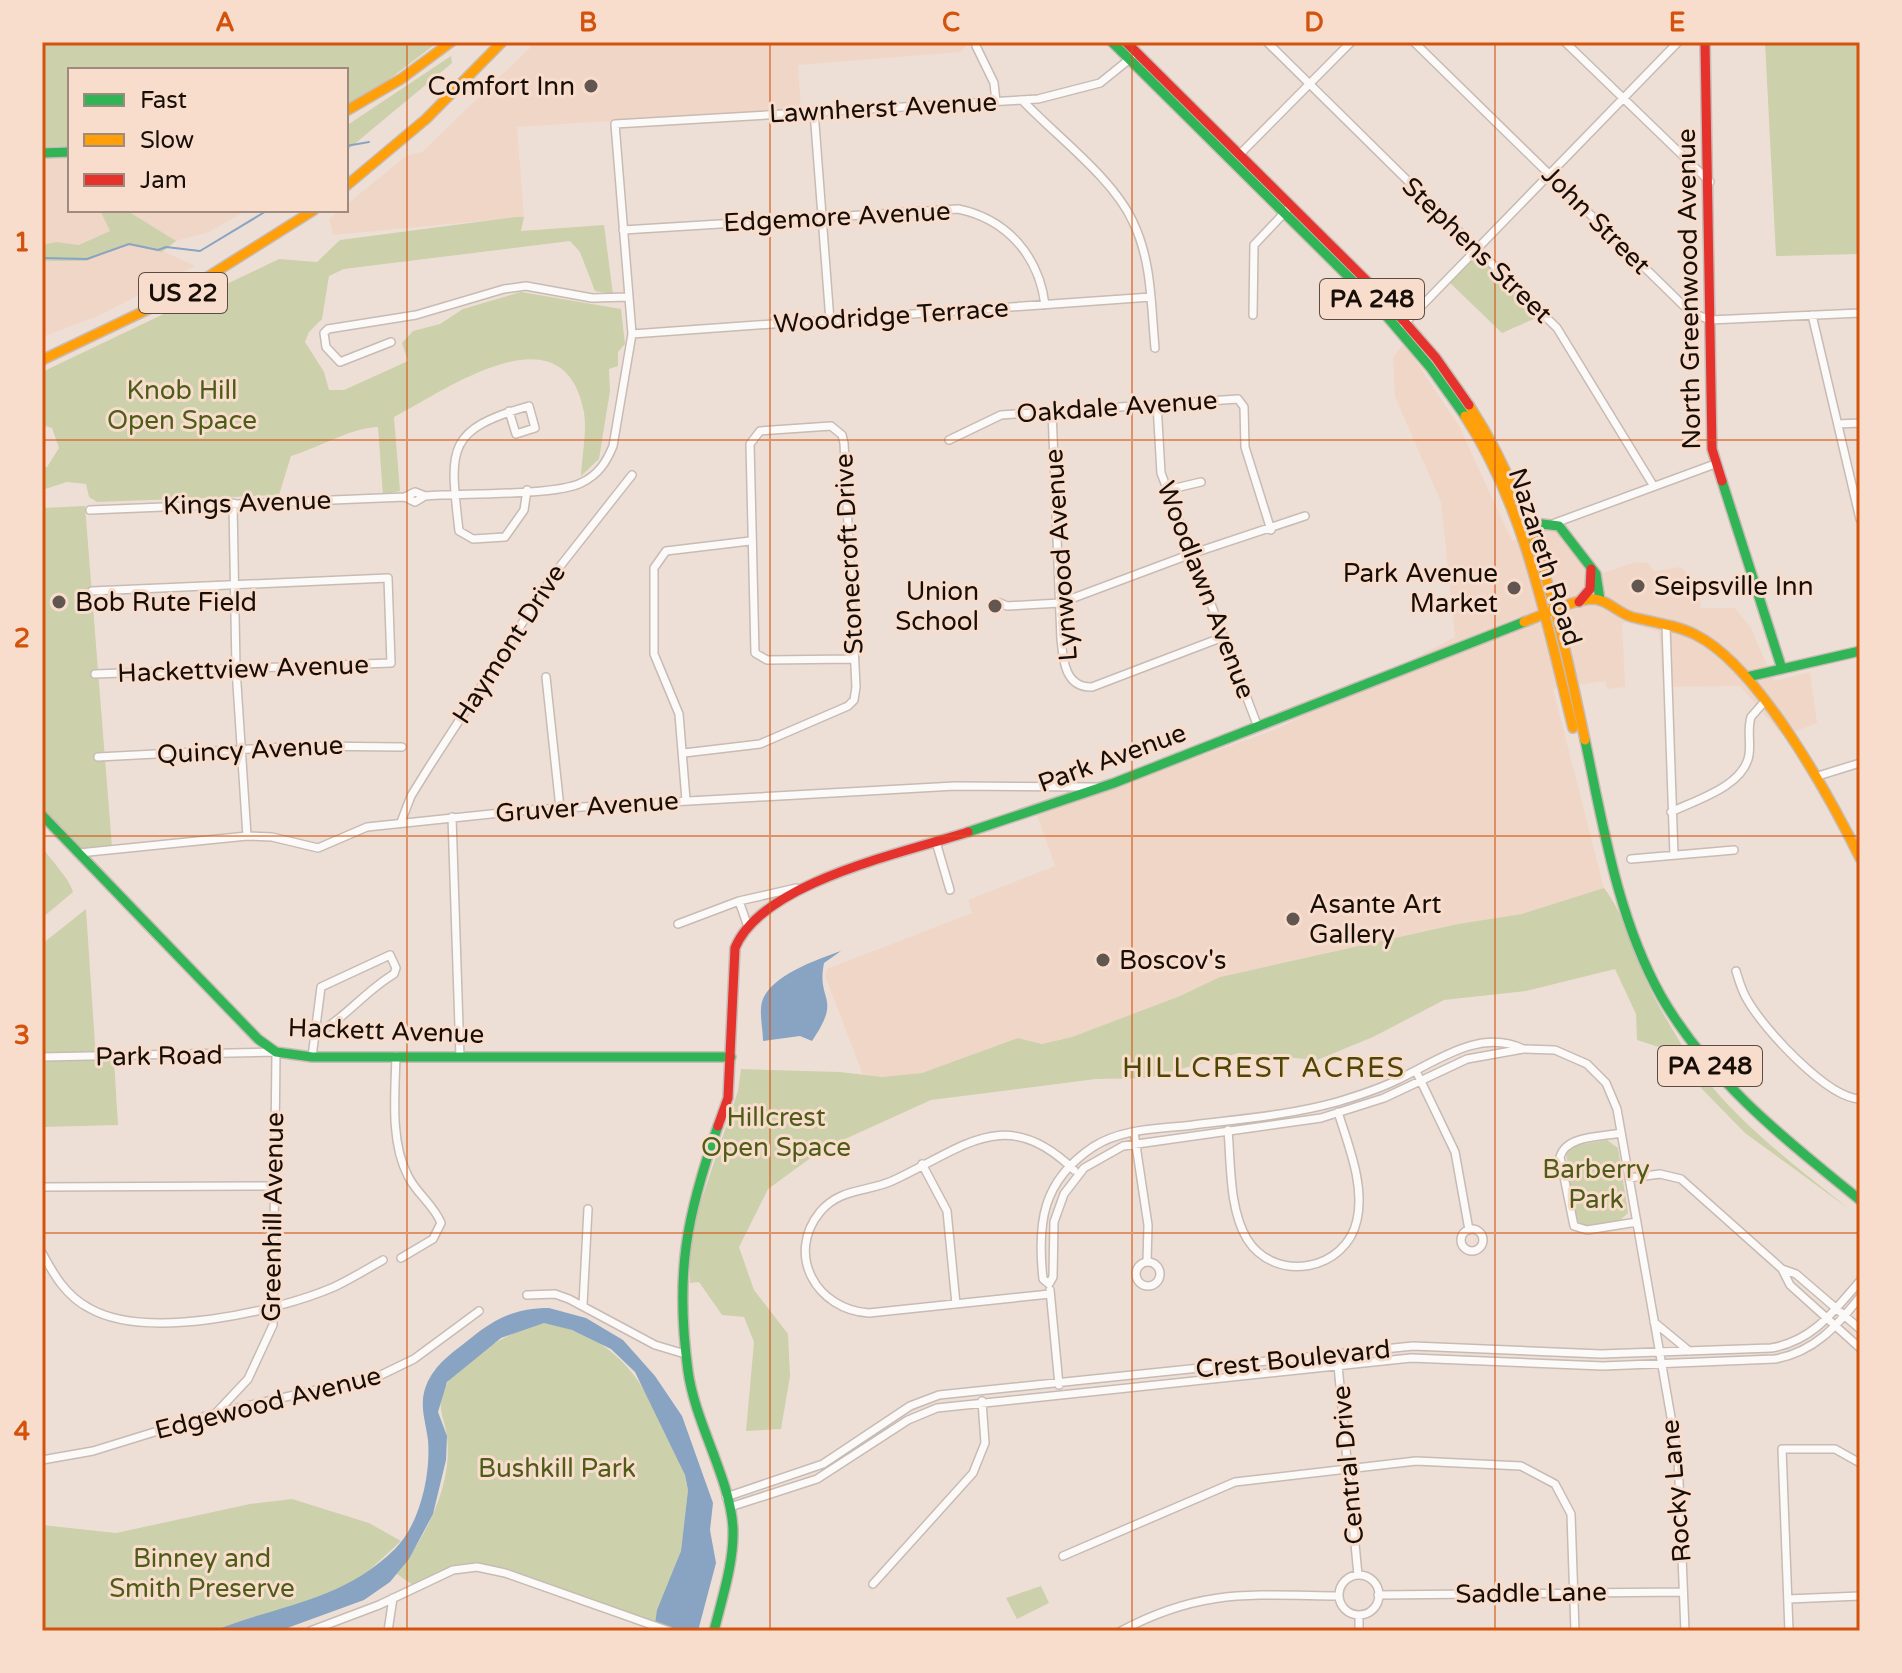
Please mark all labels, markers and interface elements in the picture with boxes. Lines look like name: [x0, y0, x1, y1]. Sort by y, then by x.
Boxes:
text: A: [215, 7, 235, 38]
text: B: [579, 7, 597, 38]
text: C: [942, 7, 960, 38]
text: D: [1304, 7, 1324, 38]
text: E: [1669, 7, 1685, 38]
legend: [68, 68, 348, 212]
place label: Comfort Inn: [428, 71, 575, 102]
marker: Comfort Inn: [582, 77, 600, 95]
text: Fast: [140, 86, 187, 115]
street label: Lawnherst Avenue: [768, 87, 998, 129]
text: Slow: [140, 126, 194, 155]
street label: North Greenwood Avenue: [1671, 128, 1707, 450]
street label: John Street: [1535, 159, 1657, 281]
text: Jam: [140, 166, 187, 195]
street label: Stephens Street: [1396, 171, 1558, 329]
street label: Edgemore Avenue: [723, 196, 951, 238]
text: 1: [14, 227, 30, 258]
road number: US 22: [139, 273, 227, 313]
road number: PA 248: [1320, 279, 1424, 319]
street label: Woodridge Terrace: [772, 292, 1010, 340]
park label: Knob Hill Open Space: [107, 375, 257, 436]
street label: Oakdale Avenue: [1015, 385, 1219, 429]
street label: Lynwood Avenue: [1038, 448, 1084, 662]
street label: Stonecroft Drive: [828, 453, 870, 655]
street label: Nazareth Road: [1502, 464, 1588, 650]
street label: Woodlawn Avenue: [1150, 477, 1262, 703]
street label: Kings Avenue: [162, 485, 332, 521]
street label: Haymont Drive: [446, 558, 572, 730]
place label: Park Avenue Market: [1343, 558, 1498, 619]
place label: Seipsville Inn: [1654, 571, 1813, 602]
place label: Union School: [895, 576, 979, 637]
marker: Seipsville Inn: [1629, 577, 1647, 595]
marker: Park Avenue Market: [1505, 579, 1523, 597]
place label: Bob Rute Field: [75, 587, 257, 618]
marker: Bob Rute Field: [50, 593, 68, 611]
marker: Union School: [986, 597, 1004, 615]
text: 2: [14, 623, 30, 654]
street label: Hackettview Avenue: [117, 649, 369, 689]
street label: Park Avenue: [1034, 717, 1190, 799]
street label: Quincy Avenue: [156, 730, 344, 770]
street label: Gruver Avenue: [494, 785, 680, 829]
place label: Asante Art Gallery: [1309, 889, 1441, 950]
marker: Asante Art Gallery: [1284, 910, 1302, 928]
place label: Boscov's: [1119, 945, 1227, 976]
marker: Boscov's: [1094, 951, 1112, 969]
street label: Hackett Avenue: [287, 1012, 485, 1050]
text: 3: [14, 1020, 30, 1051]
street label: Park Road: [95, 1039, 223, 1073]
road number: PA 248: [1658, 1046, 1762, 1086]
district label: HILLCREST ACRES: [1122, 1051, 1406, 1085]
park label: Hillcrest Open Space: [701, 1102, 851, 1163]
street label: Greenhill Avenue: [256, 1112, 290, 1322]
park label: Barberry Park: [1542, 1154, 1650, 1215]
street label: Crest Boulevard: [1194, 1333, 1392, 1385]
street label: Edgewood Avenue: [152, 1360, 384, 1446]
street label: Central Drive: [1326, 1384, 1370, 1546]
text: 4: [14, 1416, 30, 1447]
street label: Rocky Lane: [1654, 1418, 1698, 1564]
park label: Bushkill Park: [478, 1453, 636, 1484]
park label: Binney and Smith Preserve: [109, 1543, 295, 1604]
street label: Saddle Lane: [1455, 1576, 1607, 1610]

